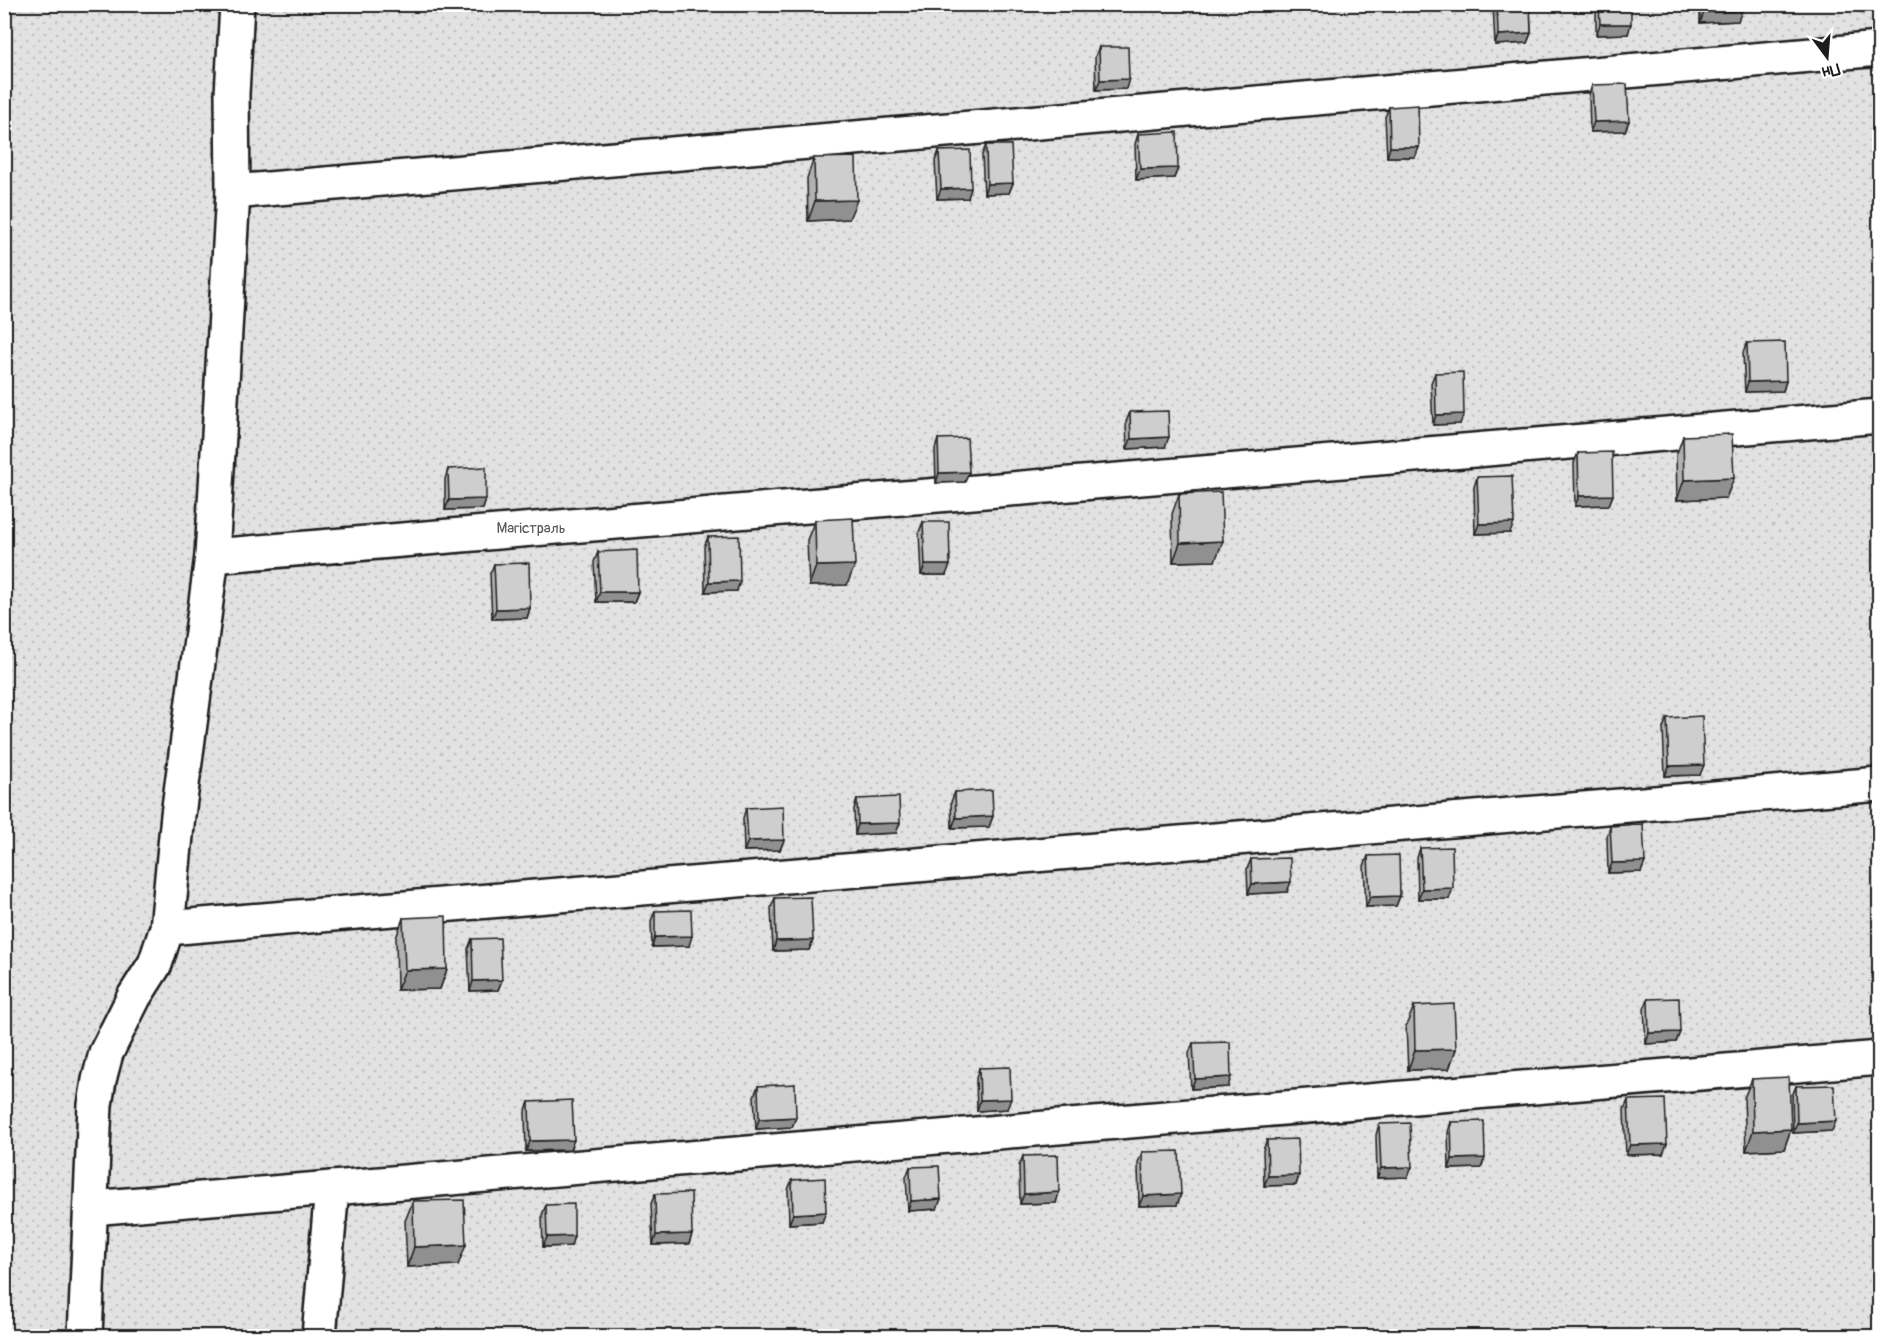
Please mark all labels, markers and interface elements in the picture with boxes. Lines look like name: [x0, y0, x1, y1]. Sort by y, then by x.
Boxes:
north arrow: [1797, 27, 1857, 87]
text: Пн: [1820, 58, 1842, 82]
park label: Магістраль: [496, 519, 566, 538]

